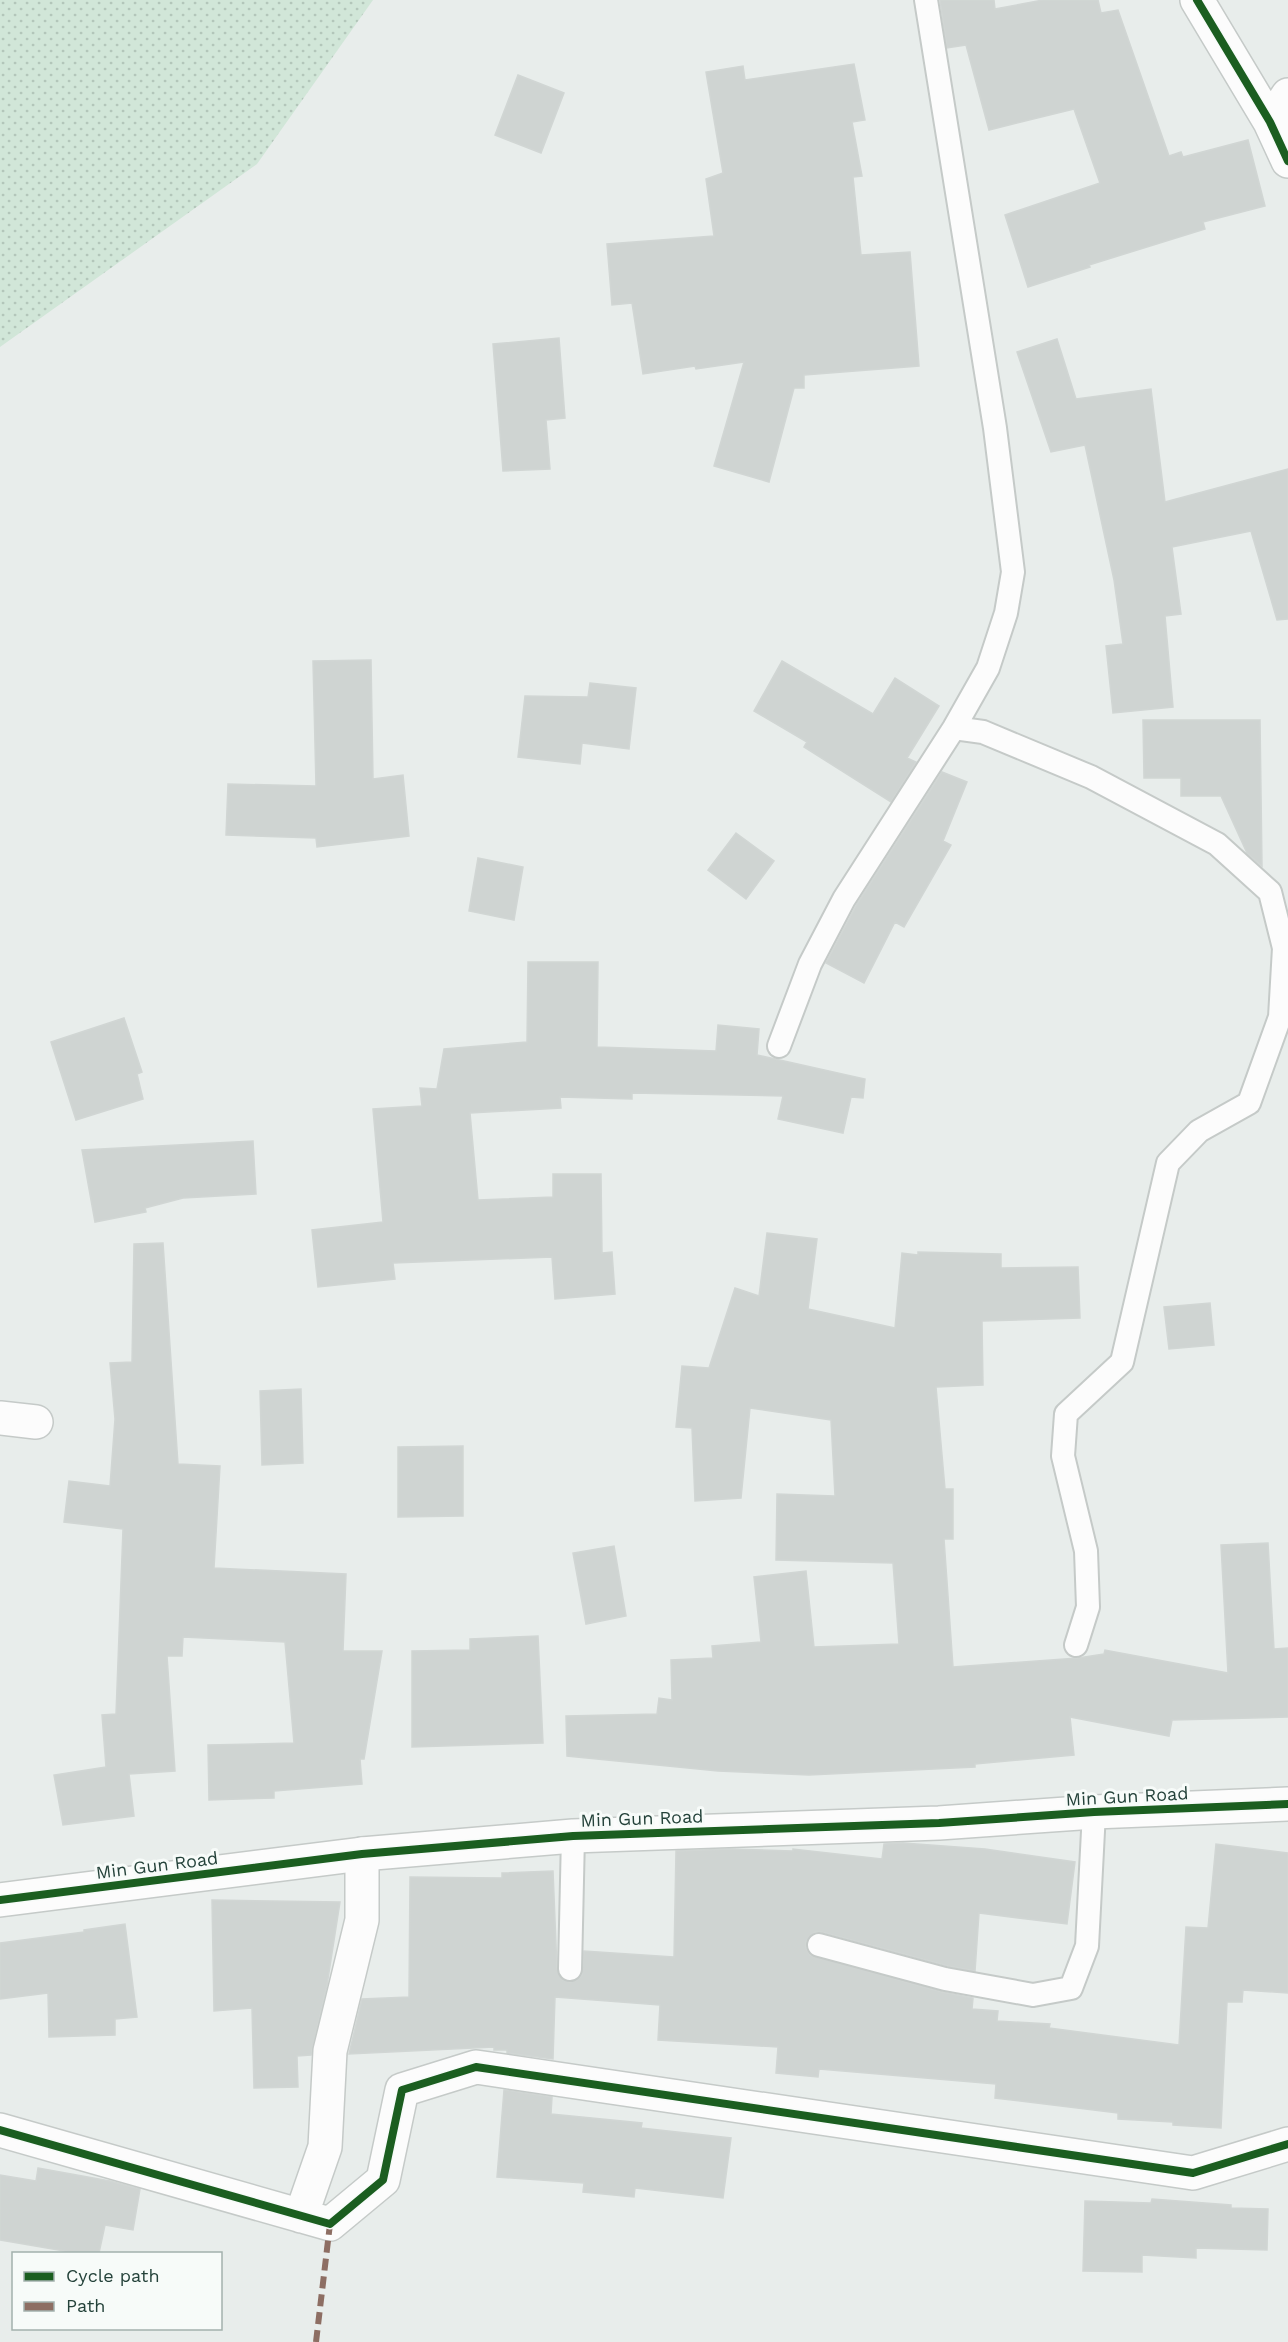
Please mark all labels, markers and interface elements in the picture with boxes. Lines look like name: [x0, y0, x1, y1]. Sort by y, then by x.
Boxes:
street label: Min Gun Road: [1065, 1782, 1189, 1810]
street label: Min Gun Road: [580, 1805, 704, 1831]
street label: Min Gun Road: [95, 1847, 219, 1883]
legend: [12, 2252, 222, 2330]
text: Cycle path: [66, 2265, 160, 2286]
text: Path: [66, 2295, 106, 2316]

